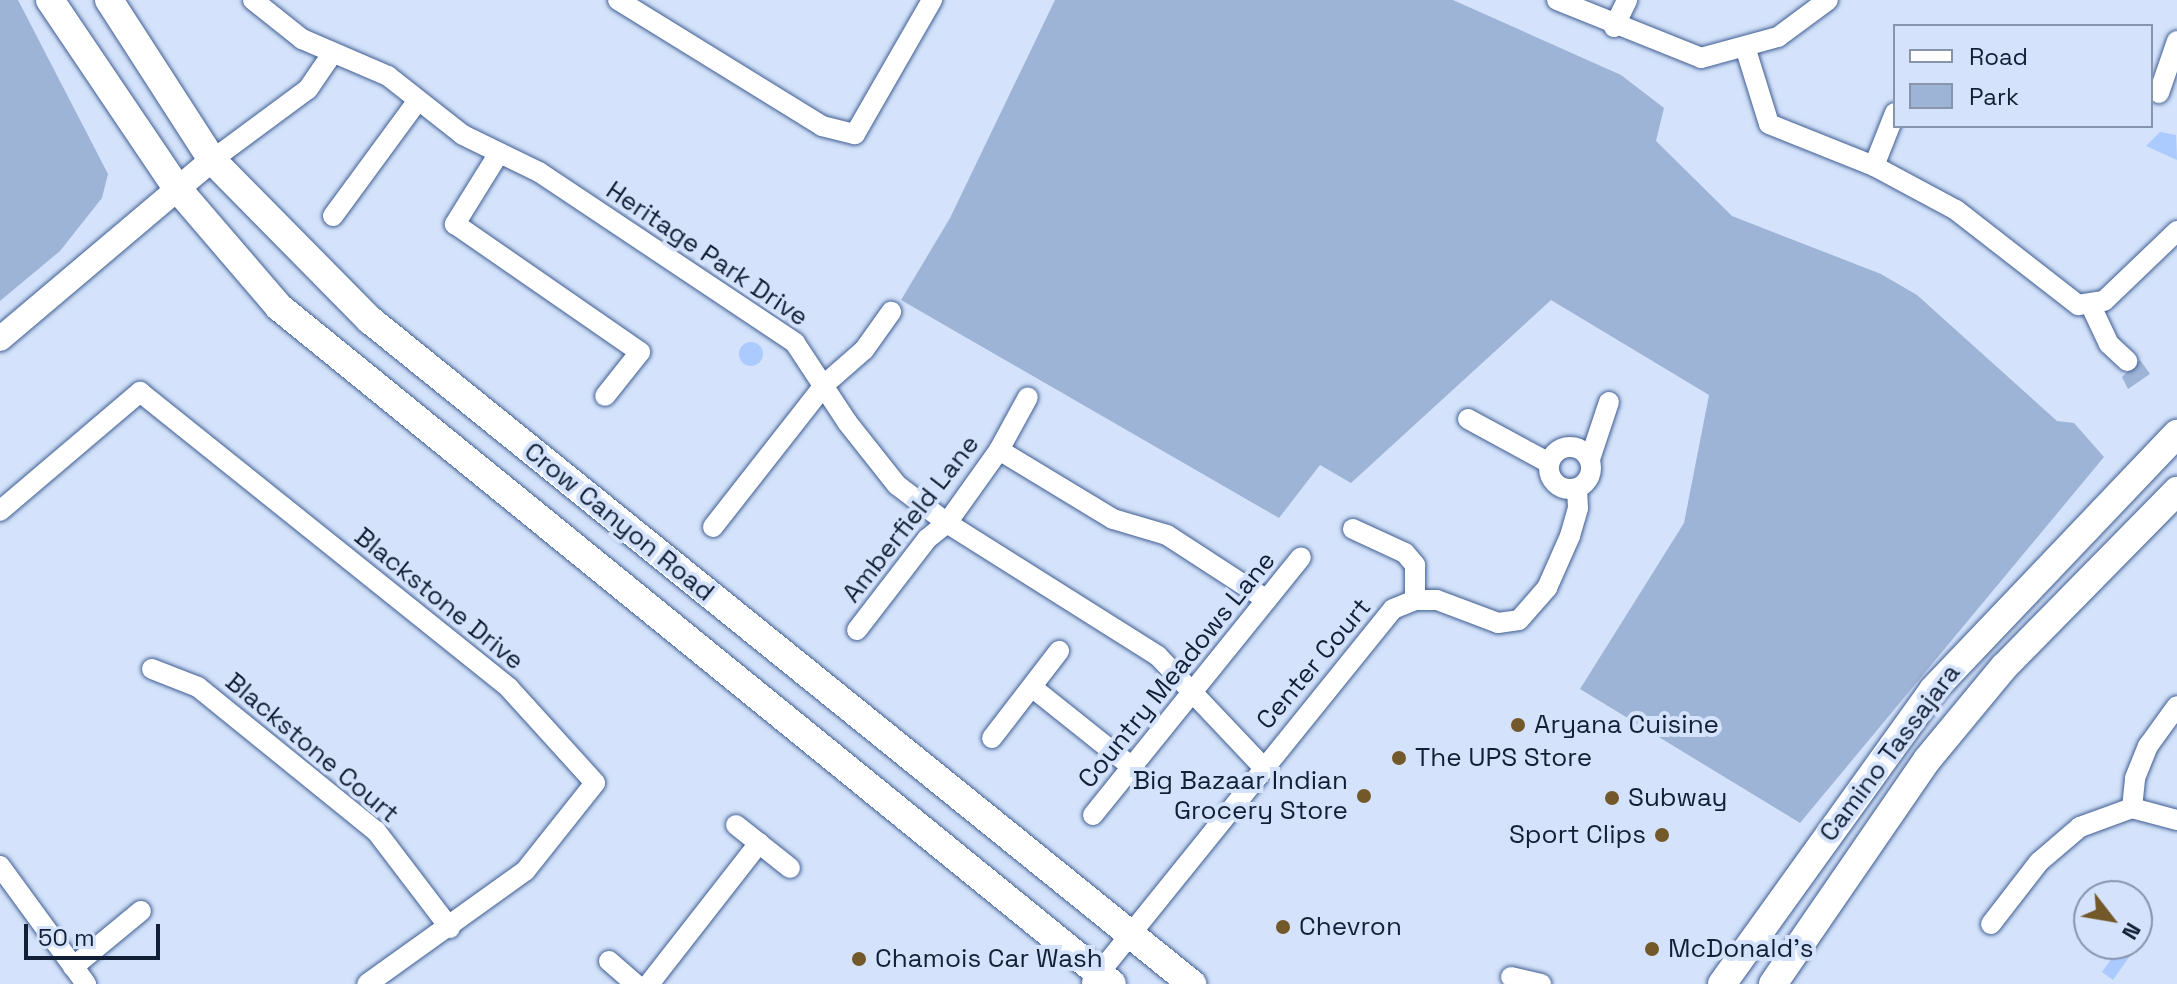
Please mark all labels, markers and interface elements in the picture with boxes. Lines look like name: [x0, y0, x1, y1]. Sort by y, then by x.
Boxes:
legend: [1893, 24, 2153, 128]
text: Road: [1969, 41, 2028, 72]
text: Park: [1969, 81, 2019, 112]
street label: Heritage Park Drive: [600, 175, 814, 333]
street label: Amberfield Lane: [836, 429, 986, 609]
street label: Crow Canyon Road: [518, 436, 720, 608]
street label: Blackstone Drive: [348, 521, 530, 677]
street label: Country Meadows Lane: [1072, 545, 1282, 795]
street label: Center Court: [1250, 592, 1378, 736]
street label: Camino Tassajara: [1813, 658, 1967, 848]
street label: Blackstone Court: [219, 666, 405, 830]
place label: Aryana Cuisine: [1534, 709, 1719, 741]
marker: Aryana Cuisine: [1509, 716, 1527, 734]
place label: The UPS Store: [1415, 742, 1592, 774]
marker: The UPS Store: [1390, 749, 1408, 767]
place label: Big Bazaar Indian Grocery Store: [1133, 765, 1348, 826]
place label: Subway: [1628, 782, 1727, 814]
marker: Big Bazaar Indian Grocery Store: [1355, 787, 1373, 805]
marker: Subway: [1603, 789, 1621, 807]
place label: Sport Clips: [1509, 819, 1646, 851]
marker: Sport Clips: [1653, 826, 1671, 844]
north arrow: [2073, 880, 2153, 960]
scale bar: [28, 908, 164, 958]
place label: Chevron: [1299, 911, 1402, 943]
marker: Chevron: [1274, 918, 1292, 936]
text: N: [2116, 918, 2148, 945]
text: 50 m: [38, 922, 95, 953]
place label: McDonald's: [1668, 933, 1813, 965]
marker: McDonald's: [1643, 940, 1661, 958]
place label: Chamois Car Wash: [875, 943, 1103, 975]
marker: Chamois Car Wash: [850, 950, 868, 968]

